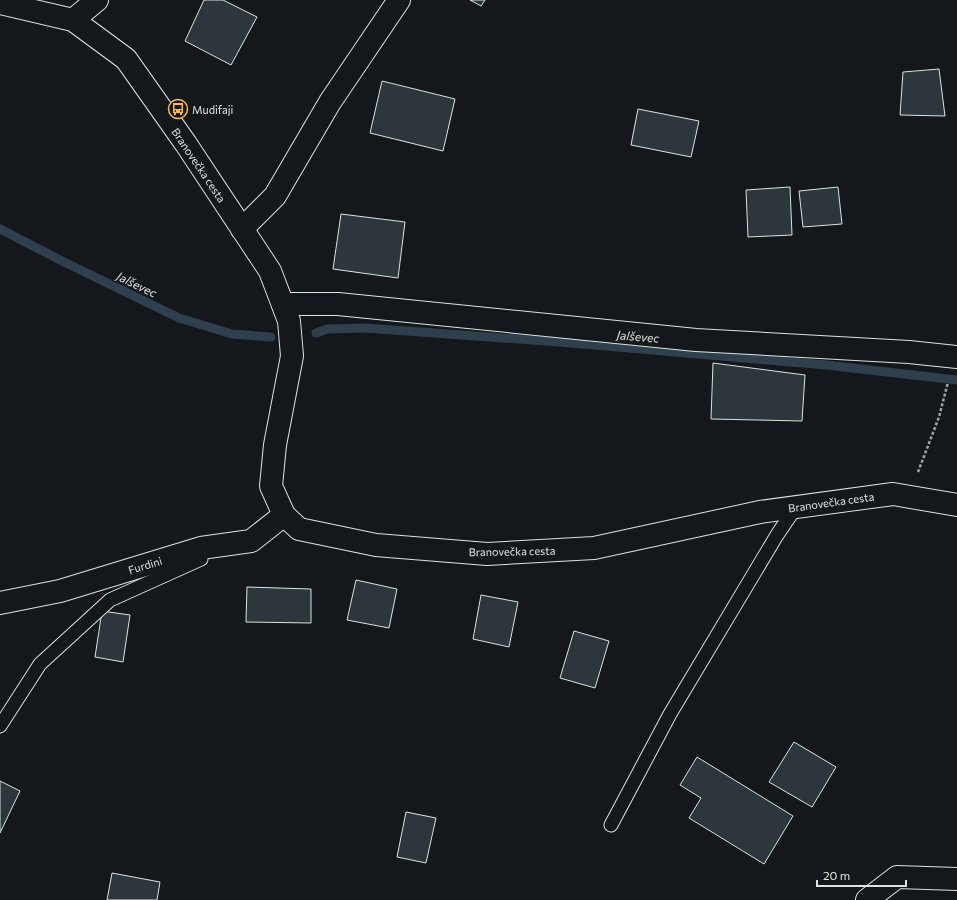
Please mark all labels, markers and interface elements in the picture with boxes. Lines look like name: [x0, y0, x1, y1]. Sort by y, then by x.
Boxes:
bus stop icon: Mudifaji: [167, 98, 189, 120]
place label: Mudifaji: [192, 103, 234, 116]
street label: Branovečka cesta: [169, 125, 229, 205]
water label: Jalševec: [113, 268, 159, 301]
water label: Jalševec: [615, 327, 660, 346]
street label: Branovečka cesta: [787, 490, 875, 514]
street label: Branovečka cesta: [468, 544, 556, 558]
street label: Furdini: [126, 554, 164, 576]
scale bar: [817, 862, 906, 888]
text: 20 m: [823, 868, 850, 882]

